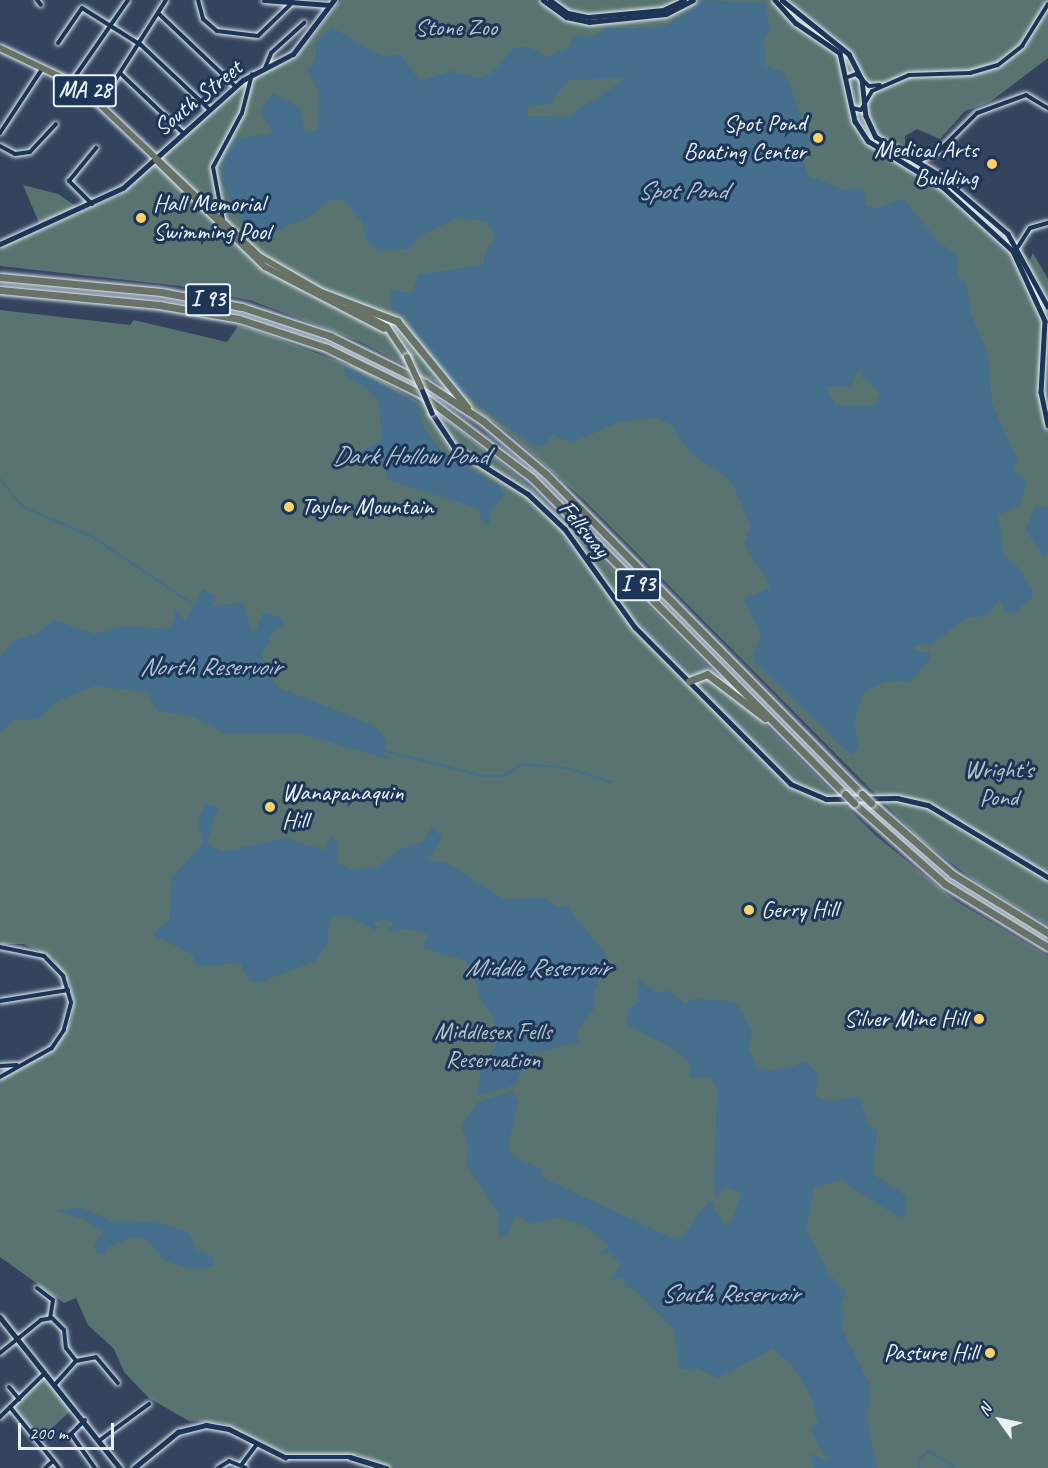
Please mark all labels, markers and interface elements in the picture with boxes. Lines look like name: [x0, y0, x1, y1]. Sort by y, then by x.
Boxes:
park label: Stone Zoo: [415, 14, 497, 42]
street label: South Street: [148, 54, 248, 142]
road number: MA 28: [52, 72, 118, 110]
place label: Spot Pond Boating Center: [684, 110, 806, 166]
marker: Spot Pond Boating Center: [811, 131, 825, 145]
place label: Medical Arts Building: [874, 136, 978, 192]
marker: Medical Arts Building: [983, 155, 1001, 173]
water label: Spot Pond: [638, 175, 726, 207]
place label: Hall Memorial Swimming Pool: [153, 190, 270, 246]
marker: Hall Memorial Swimming Pool: [134, 211, 148, 225]
road number: I 93: [184, 281, 232, 319]
water label: Dark Hollow Pond: [332, 440, 488, 472]
place label: Taylor Mountain: [301, 493, 434, 521]
street label: Fellsway: [552, 495, 616, 563]
marker: Taylor Mountain: [282, 500, 296, 514]
road number: I 93: [614, 566, 662, 604]
water label: North Reservoir: [139, 651, 281, 683]
park label: Wright's Pond: [965, 756, 1033, 812]
place label: Wanapanaquin Hill: [282, 779, 404, 835]
marker: Wanapanaquin Hill: [263, 800, 277, 814]
place label: Gerry Hill: [761, 896, 838, 924]
marker: Gerry Hill: [742, 903, 756, 917]
water label: Middle Reservoir: [465, 952, 609, 984]
place label: Silver Mine Hill: [843, 1005, 967, 1033]
marker: Silver Mine Hill: [972, 1012, 986, 1026]
park label: Middlesex Fells Reservation: [434, 1018, 552, 1074]
water label: South Reservoir: [661, 1278, 799, 1310]
place label: Pasture Hill: [884, 1339, 978, 1367]
marker: Pasture Hill: [983, 1346, 997, 1360]
north arrow: [970, 1390, 1030, 1450]
text: N: [974, 1401, 996, 1420]
scale bar: [21, 1411, 117, 1449]
text: 200 m: [29, 1422, 68, 1444]

